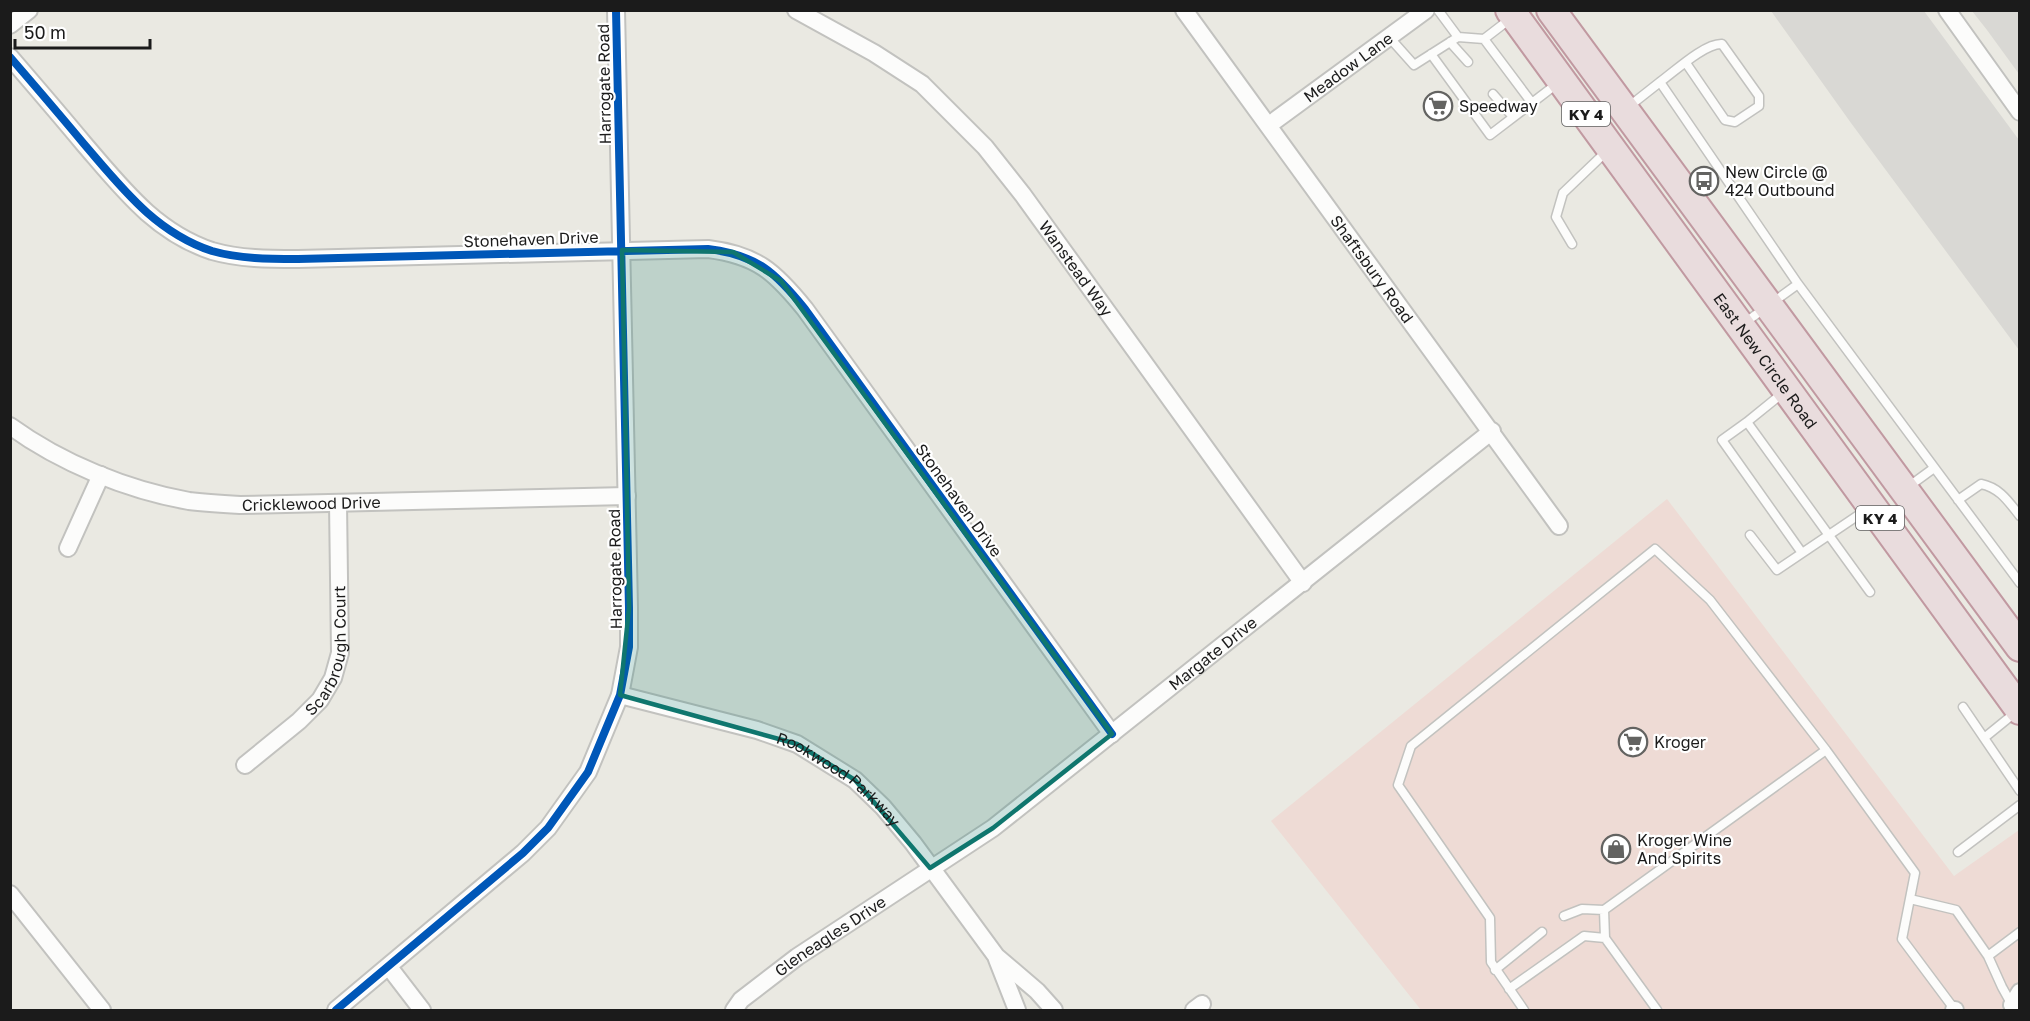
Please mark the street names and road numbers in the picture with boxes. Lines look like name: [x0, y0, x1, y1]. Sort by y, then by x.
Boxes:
street label: Harrogate Road: [593, 23, 615, 145]
street label: Meadow Lane: [1299, 28, 1397, 106]
road number: KY 4: [1562, 102, 1610, 126]
street label: Shaftsbury Road: [1326, 211, 1418, 327]
street label: Wanstead Way: [1035, 217, 1117, 320]
street label: Stonehaven Drive: [463, 227, 599, 251]
street label: East New Circle Road: [1709, 289, 1822, 433]
street label: Stonehaven Drive: [911, 440, 1007, 560]
street label: Cricklewood Drive: [242, 492, 381, 515]
road number: KY 4: [1856, 506, 1904, 530]
street label: Harrogate Road: [604, 508, 626, 630]
street label: Scarbrough Court: [301, 586, 350, 719]
street label: Margate Drive: [1164, 612, 1261, 694]
street label: Rookwood Parkway: [774, 728, 905, 830]
street label: Gleneagles Drive: [770, 891, 890, 981]

